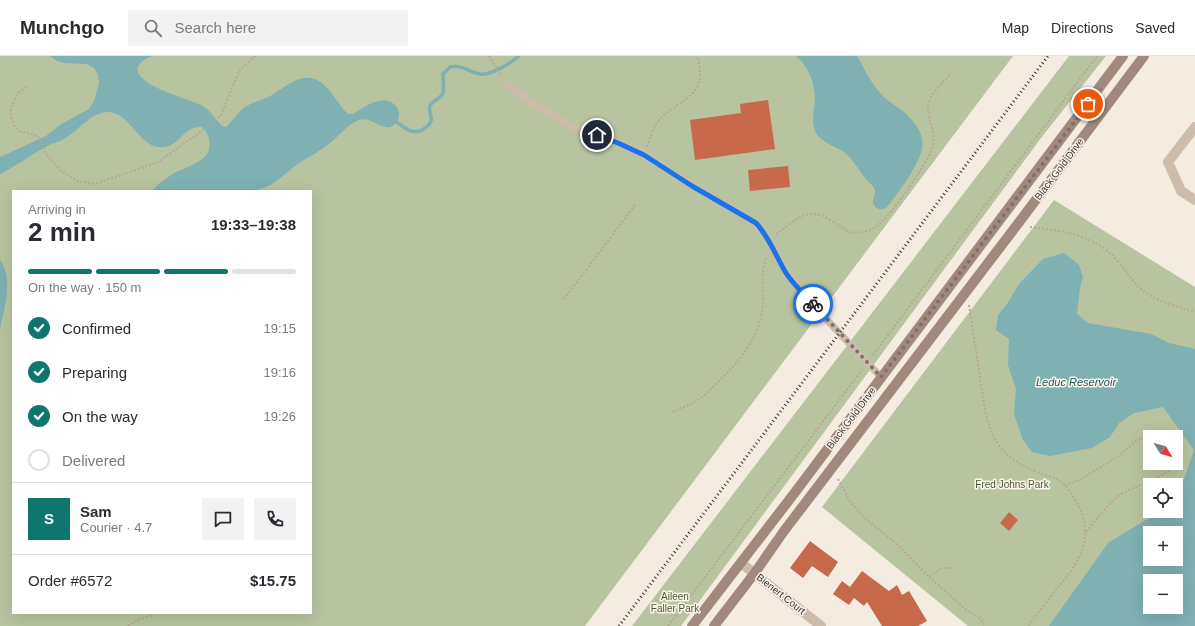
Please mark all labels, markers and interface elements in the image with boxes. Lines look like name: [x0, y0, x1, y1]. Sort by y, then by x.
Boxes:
search box: [128, 10, 408, 46]
text: Munchgo: [20, 17, 104, 38]
icon: search: [142, 17, 164, 39]
text: Search here: [174, 19, 256, 36]
text: Map: [1002, 20, 1029, 36]
text: Directions: [1051, 20, 1113, 36]
text: Saved: [1135, 20, 1175, 36]
pin: [1071, 87, 1105, 121]
icon: bag: [1077, 93, 1099, 115]
pin: [580, 118, 614, 152]
icon: home: [586, 124, 608, 146]
street label: Black Gold Drive: [1032, 136, 1086, 202]
text: Arriving in: [28, 202, 86, 217]
text: 19:33–19:38: [211, 216, 296, 233]
text: 2 min: [28, 217, 96, 247]
text: On the way · 150 m: [28, 280, 141, 295]
courier: [793, 284, 833, 324]
icon: bike: [802, 293, 824, 315]
icon: check: [28, 317, 50, 339]
text: Confirmed: [62, 320, 131, 337]
text: 19:15: [263, 321, 296, 336]
icon: check: [28, 361, 50, 383]
text: Preparing: [62, 364, 127, 381]
text: 19:16: [263, 365, 296, 380]
water label: Leduc Reservoir: [1036, 376, 1117, 388]
street label: Black Gold Drive: [824, 385, 878, 451]
icon: check: [28, 405, 50, 427]
text: On the way: [62, 408, 138, 425]
text: 19:26: [263, 409, 296, 424]
north arrow: [1143, 430, 1183, 470]
map controls: [1143, 430, 1183, 614]
text: Delivered: [62, 452, 125, 469]
button: locate: [1143, 478, 1183, 518]
park label: Fred Johns Park: [975, 479, 1050, 490]
button: chat: [202, 498, 244, 540]
button: phone: [254, 498, 296, 540]
text: Sam: [80, 503, 112, 520]
text: S: [44, 510, 54, 527]
text: Courier · 4.7: [80, 520, 152, 535]
button: +: [1143, 526, 1183, 566]
text: Order #6572: [28, 572, 112, 589]
text: $15.75: [250, 572, 296, 589]
street label: Bienert Court: [754, 572, 808, 617]
button: −: [1143, 574, 1183, 614]
park label: Aileen Faller Park: [651, 591, 700, 614]

